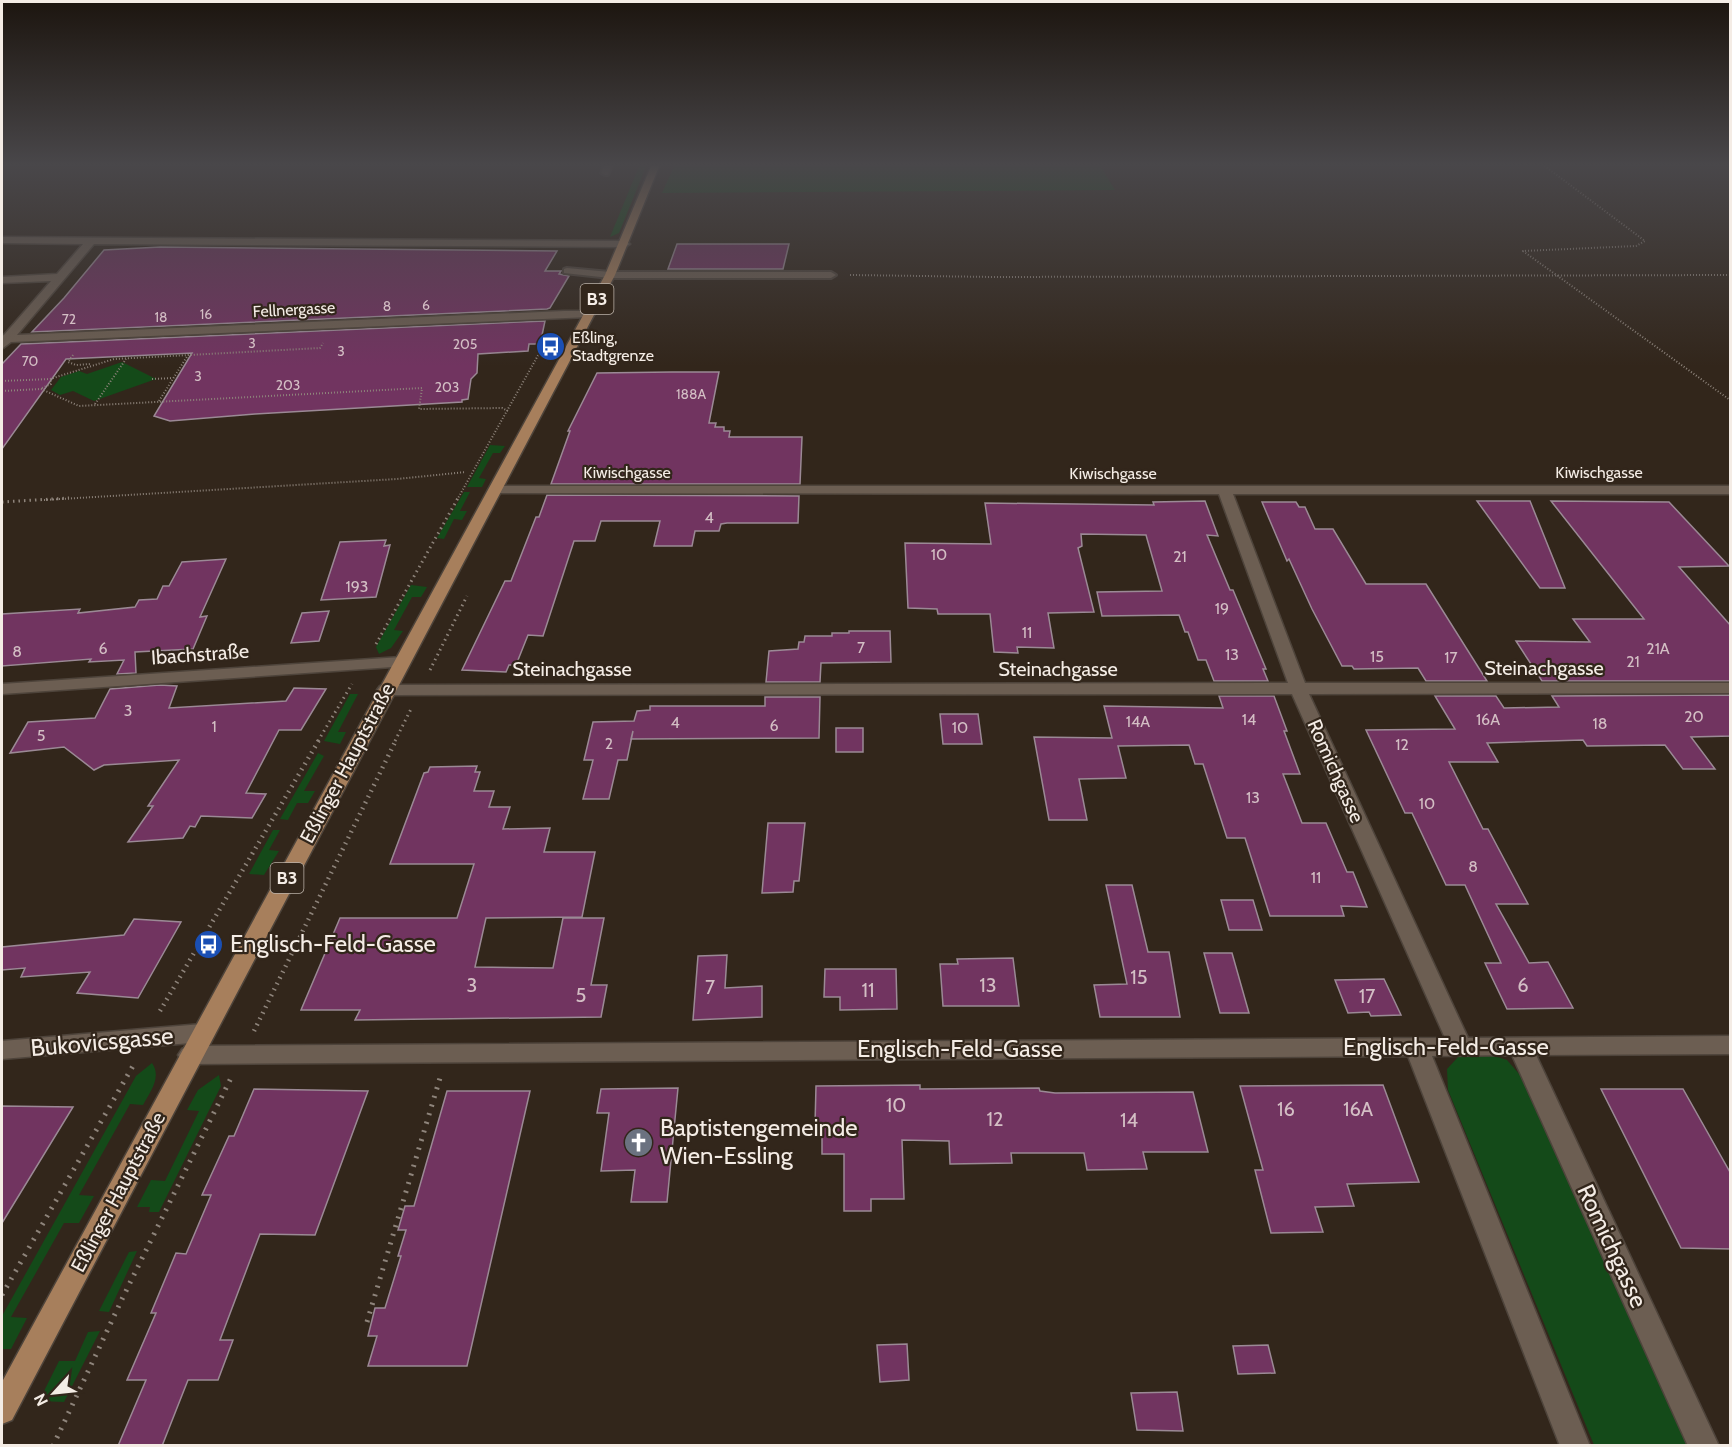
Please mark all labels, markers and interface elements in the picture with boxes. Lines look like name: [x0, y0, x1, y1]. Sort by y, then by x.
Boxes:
road number: B3: [580, 284, 614, 314]
house number: 6: [422, 296, 430, 314]
house number: 8: [383, 297, 391, 315]
street label: Fellnergasse: [252, 298, 336, 321]
house number: 16: [200, 305, 212, 323]
house number: 18: [154, 308, 168, 326]
house number: 72: [62, 310, 76, 328]
place label: Eßling, Stadtgrenze: [572, 328, 654, 365]
bus stop icon: Eßling, Stadtgrenze: [535, 330, 567, 362]
house number: 3: [248, 334, 256, 352]
house number: 205: [453, 335, 477, 353]
house number: 3: [337, 342, 345, 360]
house number: 70: [22, 352, 39, 370]
house number: 3: [194, 367, 202, 385]
house number: 203: [276, 376, 300, 394]
house number: 203: [435, 378, 459, 396]
house number: 188A: [676, 385, 706, 403]
street label: Kiwischgasse: [583, 463, 671, 482]
street label: Kiwischgasse: [1555, 463, 1643, 482]
street label: Kiwischgasse: [1069, 464, 1157, 483]
house number: 4: [704, 508, 714, 527]
house number: 10: [931, 545, 947, 564]
house number: 21: [1173, 547, 1187, 566]
house number: 193: [346, 577, 368, 596]
house number: 19: [1215, 599, 1229, 618]
house number: 11: [1022, 623, 1032, 642]
house number: 7: [857, 638, 865, 657]
house number: 6: [98, 639, 108, 658]
street label: Ibachstraße: [150, 639, 250, 669]
house number: 21A: [1646, 639, 1670, 658]
house number: 8: [12, 642, 22, 661]
house number: 13: [1225, 645, 1239, 664]
house number: 15: [1370, 647, 1384, 666]
house number: 17: [1444, 648, 1458, 667]
house number: 21: [1626, 652, 1640, 671]
street label: Steinachgasse: [1484, 656, 1604, 680]
street label: Steinachgasse: [512, 657, 632, 681]
street label: Steinachgasse: [998, 657, 1118, 681]
street label: Eßlinger Hauptstraße: [295, 679, 399, 847]
house number: 3: [124, 701, 132, 720]
house number: 20: [1684, 707, 1704, 726]
house number: 14: [1242, 710, 1256, 729]
house number: 16A: [1476, 710, 1500, 729]
house number: 14A: [1126, 712, 1150, 731]
house number: 4: [670, 713, 680, 732]
house number: 18: [1593, 714, 1607, 733]
house number: 6: [769, 716, 779, 735]
street label: Romichgasse: [1303, 716, 1369, 826]
house number: 1: [211, 717, 217, 736]
house number: 10: [952, 718, 968, 737]
house number: 5: [37, 726, 45, 745]
house number: 2: [605, 734, 613, 753]
house number: 12: [1395, 735, 1409, 754]
house number: 13: [1246, 788, 1260, 807]
house number: 10: [1419, 794, 1435, 813]
house number: 8: [1468, 857, 1478, 876]
road number: B3: [270, 863, 304, 893]
house number: 11: [1311, 868, 1321, 887]
bus stop icon: Englisch-Feld-Gasse: [193, 928, 225, 960]
place label: Englisch-Feld-Gasse: [230, 929, 436, 958]
house number: 15: [1130, 965, 1148, 989]
house number: 3: [467, 973, 477, 997]
house number: 13: [979, 973, 997, 997]
house number: 6: [1517, 973, 1529, 997]
house number: 7: [705, 975, 715, 999]
house number: 11: [861, 978, 875, 1002]
house number: 5: [576, 983, 586, 1007]
house number: 17: [1359, 984, 1375, 1008]
street label: Bukovicsgasse: [29, 1021, 175, 1062]
street label: Englisch-Feld-Gasse: [1343, 1032, 1549, 1061]
street label: Englisch-Feld-Gasse: [857, 1034, 1063, 1063]
house number: 10: [886, 1093, 906, 1117]
house number: 16: [1277, 1097, 1295, 1121]
house number: 16A: [1343, 1097, 1374, 1121]
house number: 12: [987, 1107, 1004, 1131]
street label: Eßlinger Hauptstraße: [66, 1108, 170, 1276]
house number: 14: [1120, 1108, 1138, 1132]
place label: Baptistengemeinde Wien-Essling: [660, 1113, 858, 1170]
church icon: Baptistengemeinde Wien-Essling: [623, 1126, 655, 1158]
street label: Romichgasse: [1571, 1179, 1654, 1312]
north arrow: [24, 1363, 84, 1423]
text: N: [30, 1390, 52, 1409]

